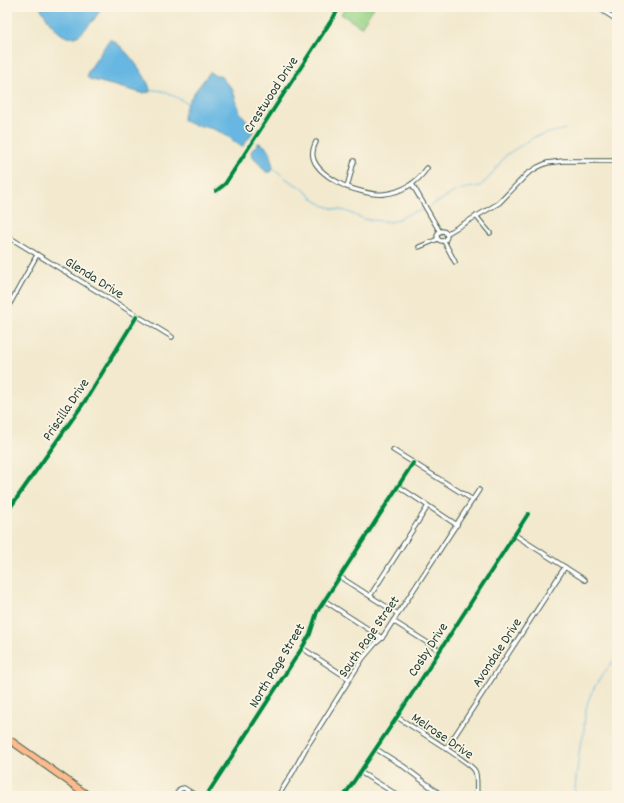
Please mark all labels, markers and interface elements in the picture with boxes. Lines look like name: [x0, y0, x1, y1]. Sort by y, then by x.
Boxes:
street label: Crestwood Drive: [239, 53, 304, 137]
street label: Glenda Drive: [61, 253, 127, 305]
street label: Priscilla Drive: [38, 375, 95, 445]
street label: South Page Street: [334, 592, 405, 682]
street label: Avondale Drive: [468, 615, 528, 692]
street label: Cosby Drive: [404, 619, 454, 681]
street label: North Page Street: [245, 620, 311, 712]
street label: Melrose Drive: [407, 708, 477, 765]

